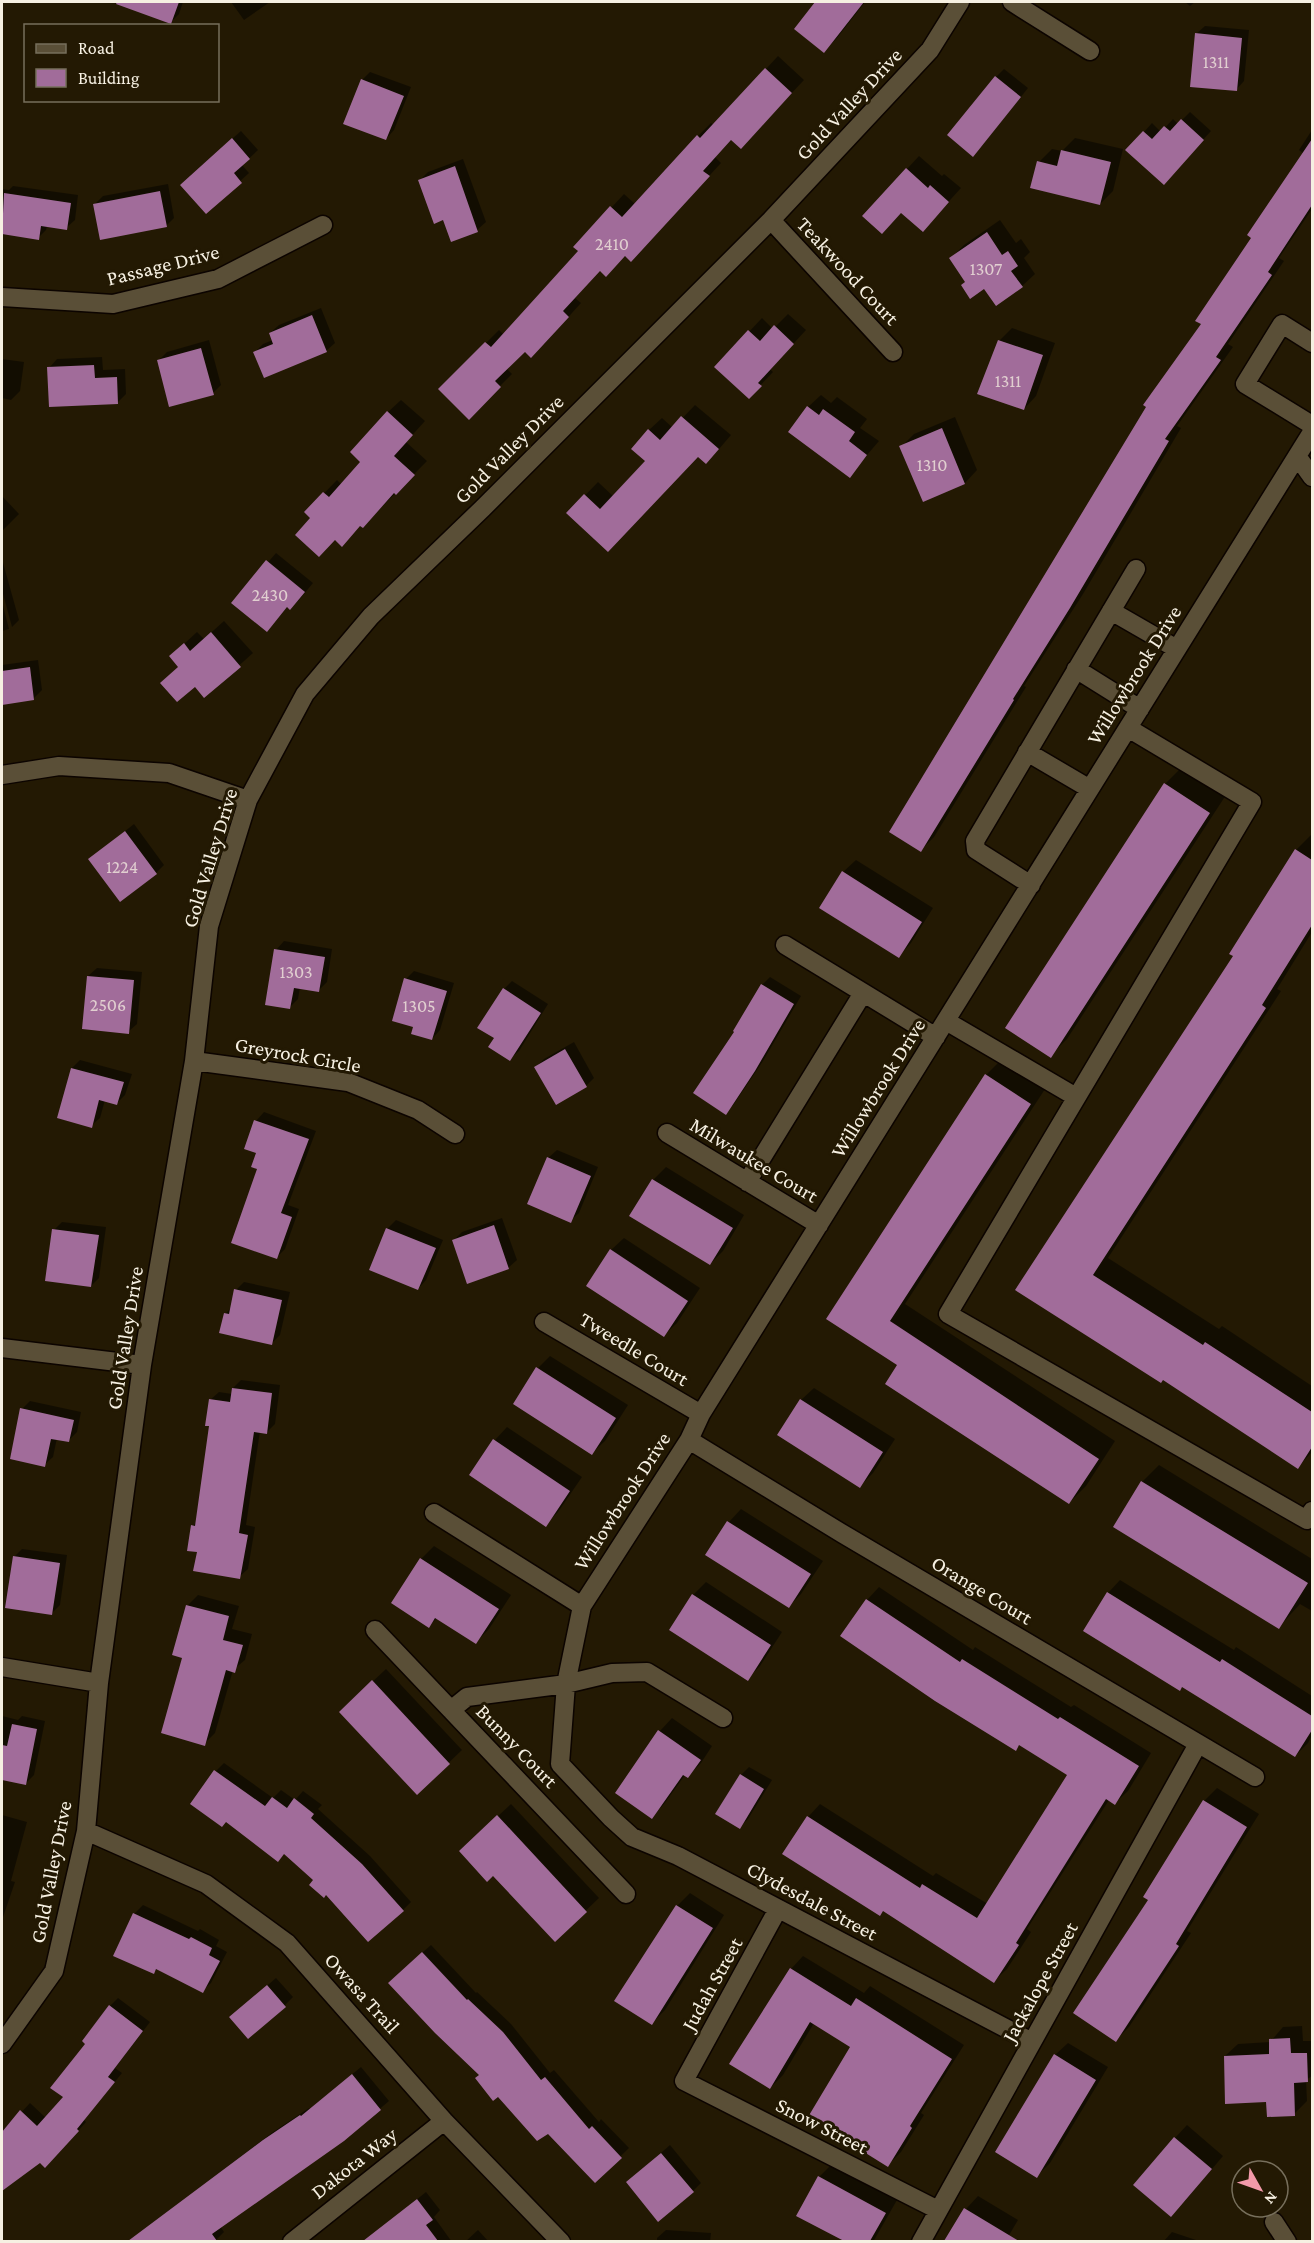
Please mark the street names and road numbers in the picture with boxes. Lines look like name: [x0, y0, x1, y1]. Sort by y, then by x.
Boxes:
street label: Gold Valley Drive: [791, 43, 907, 165]
street label: Teakwood Court: [792, 212, 905, 331]
street label: Passage Drive: [104, 239, 222, 291]
street label: Gold Valley Drive: [449, 389, 569, 509]
street label: Willowbrook Drive: [1082, 601, 1186, 749]
street label: Gold Valley Drive: [177, 785, 243, 931]
street label: Willowbrook Drive: [826, 1014, 930, 1162]
street label: Greyrock Circle: [233, 1032, 363, 1078]
street label: Milwaukee Court: [686, 1112, 823, 1208]
street label: Gold Valley Drive: [102, 1265, 148, 1411]
street label: Tweedle Court: [575, 1307, 694, 1392]
street label: Willowbrook Drive: [569, 1428, 675, 1574]
street label: Orange Court: [927, 1550, 1038, 1630]
street label: Bunny Court: [471, 1699, 564, 1794]
street label: Gold Valley Drive: [25, 1799, 77, 1945]
street label: Clydesdale Street: [743, 1856, 882, 1946]
street label: Jackalope Street: [996, 1917, 1083, 2048]
street label: Judah Street: [676, 1932, 748, 2036]
street label: Owasa Trail: [320, 1948, 404, 2038]
street label: Snow Street: [772, 2093, 873, 2160]
street label: Dakota Way: [306, 2122, 402, 2204]

